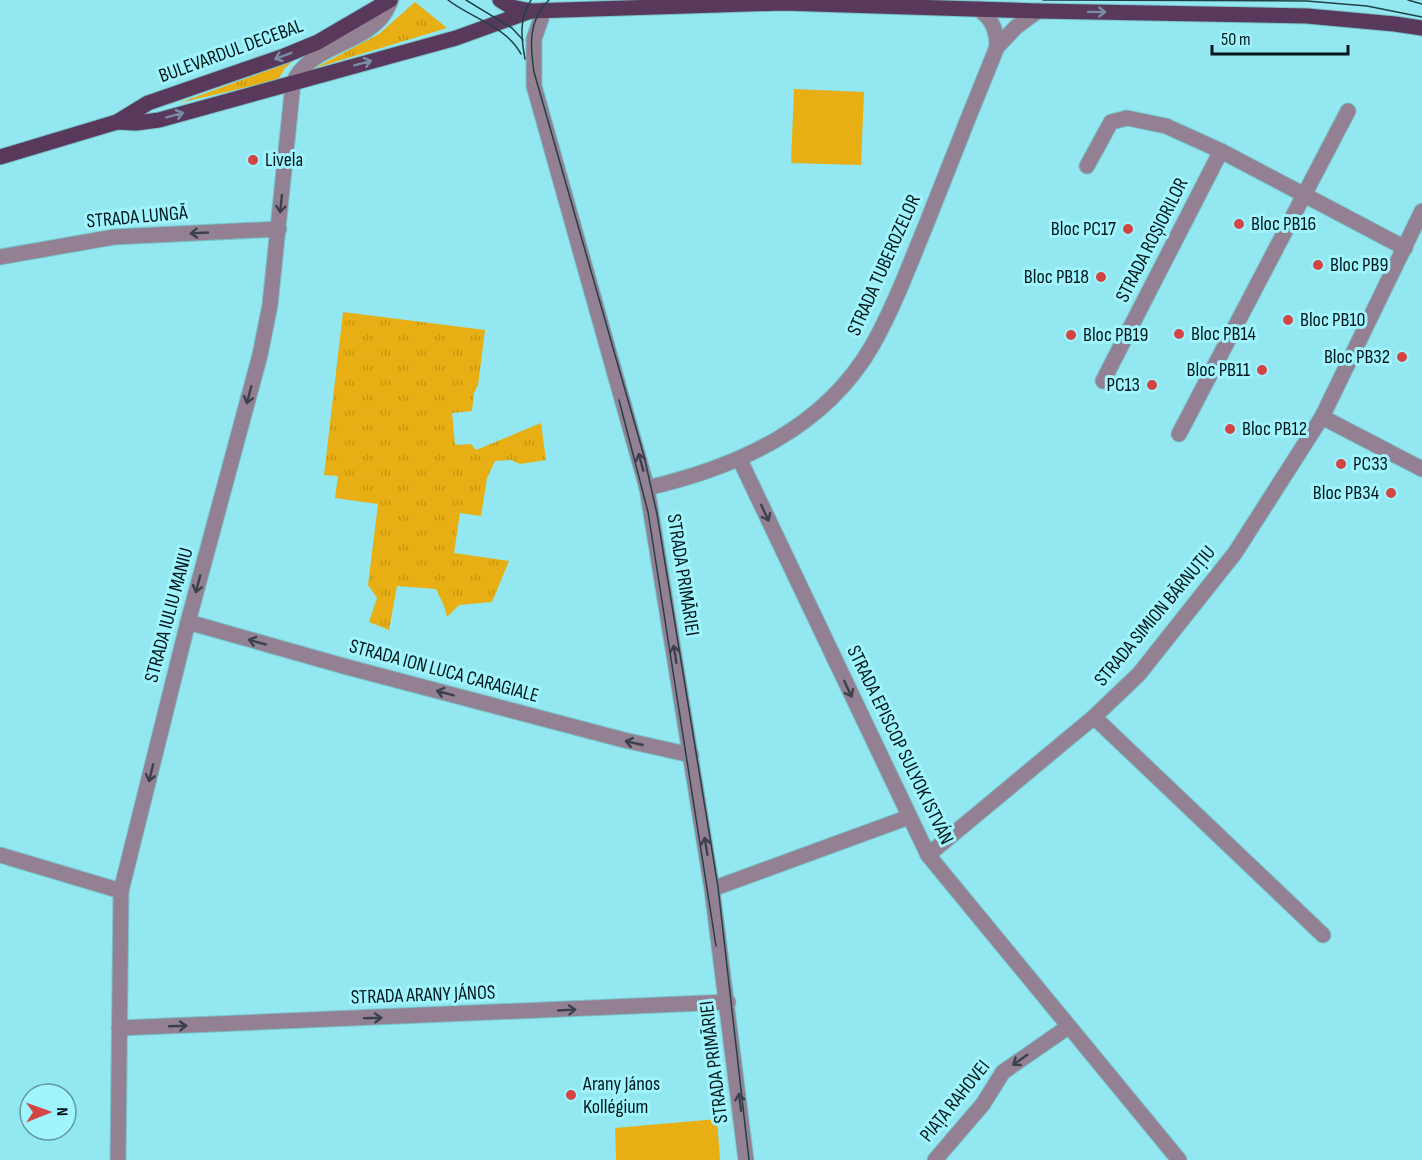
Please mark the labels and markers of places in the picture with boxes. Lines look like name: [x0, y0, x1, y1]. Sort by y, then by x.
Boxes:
place label: Livela: [265, 148, 303, 172]
marker: Livela: [246, 153, 260, 167]
place label: Bloc PB16: [1251, 212, 1316, 236]
place label: Bloc PC17: [1051, 217, 1116, 241]
marker: Bloc PB16: [1232, 217, 1246, 231]
marker: Bloc PC17: [1121, 222, 1135, 236]
place label: Bloc PB9: [1330, 253, 1388, 277]
marker: Bloc PB9: [1311, 258, 1325, 272]
place label: Bloc PB18: [1024, 265, 1089, 289]
marker: Bloc PB18: [1094, 270, 1108, 284]
place label: Bloc PB10: [1300, 308, 1365, 332]
marker: Bloc PB10: [1281, 313, 1295, 327]
place label: Bloc PB14: [1191, 322, 1256, 346]
place label: Bloc PB19: [1083, 323, 1148, 347]
marker: Bloc PB14: [1172, 327, 1186, 341]
marker: Bloc PB19: [1064, 328, 1078, 342]
place label: Bloc PB32: [1324, 345, 1390, 369]
marker: Bloc PB32: [1395, 350, 1409, 364]
place label: Bloc PB11: [1187, 358, 1250, 382]
marker: Bloc PB11: [1255, 363, 1269, 377]
place label: PC13: [1106, 373, 1140, 397]
marker: PC13: [1145, 378, 1159, 392]
place label: Bloc PB12: [1242, 417, 1307, 441]
marker: Bloc PB12: [1223, 422, 1237, 436]
place label: PC33: [1353, 452, 1388, 476]
marker: PC33: [1334, 457, 1348, 471]
place label: Bloc PB34: [1313, 481, 1379, 505]
marker: Bloc PB34: [1384, 486, 1398, 500]
place label: Arany János Kollégium: [582, 1072, 660, 1119]
marker: Arany János Kollégium: [564, 1088, 578, 1102]

